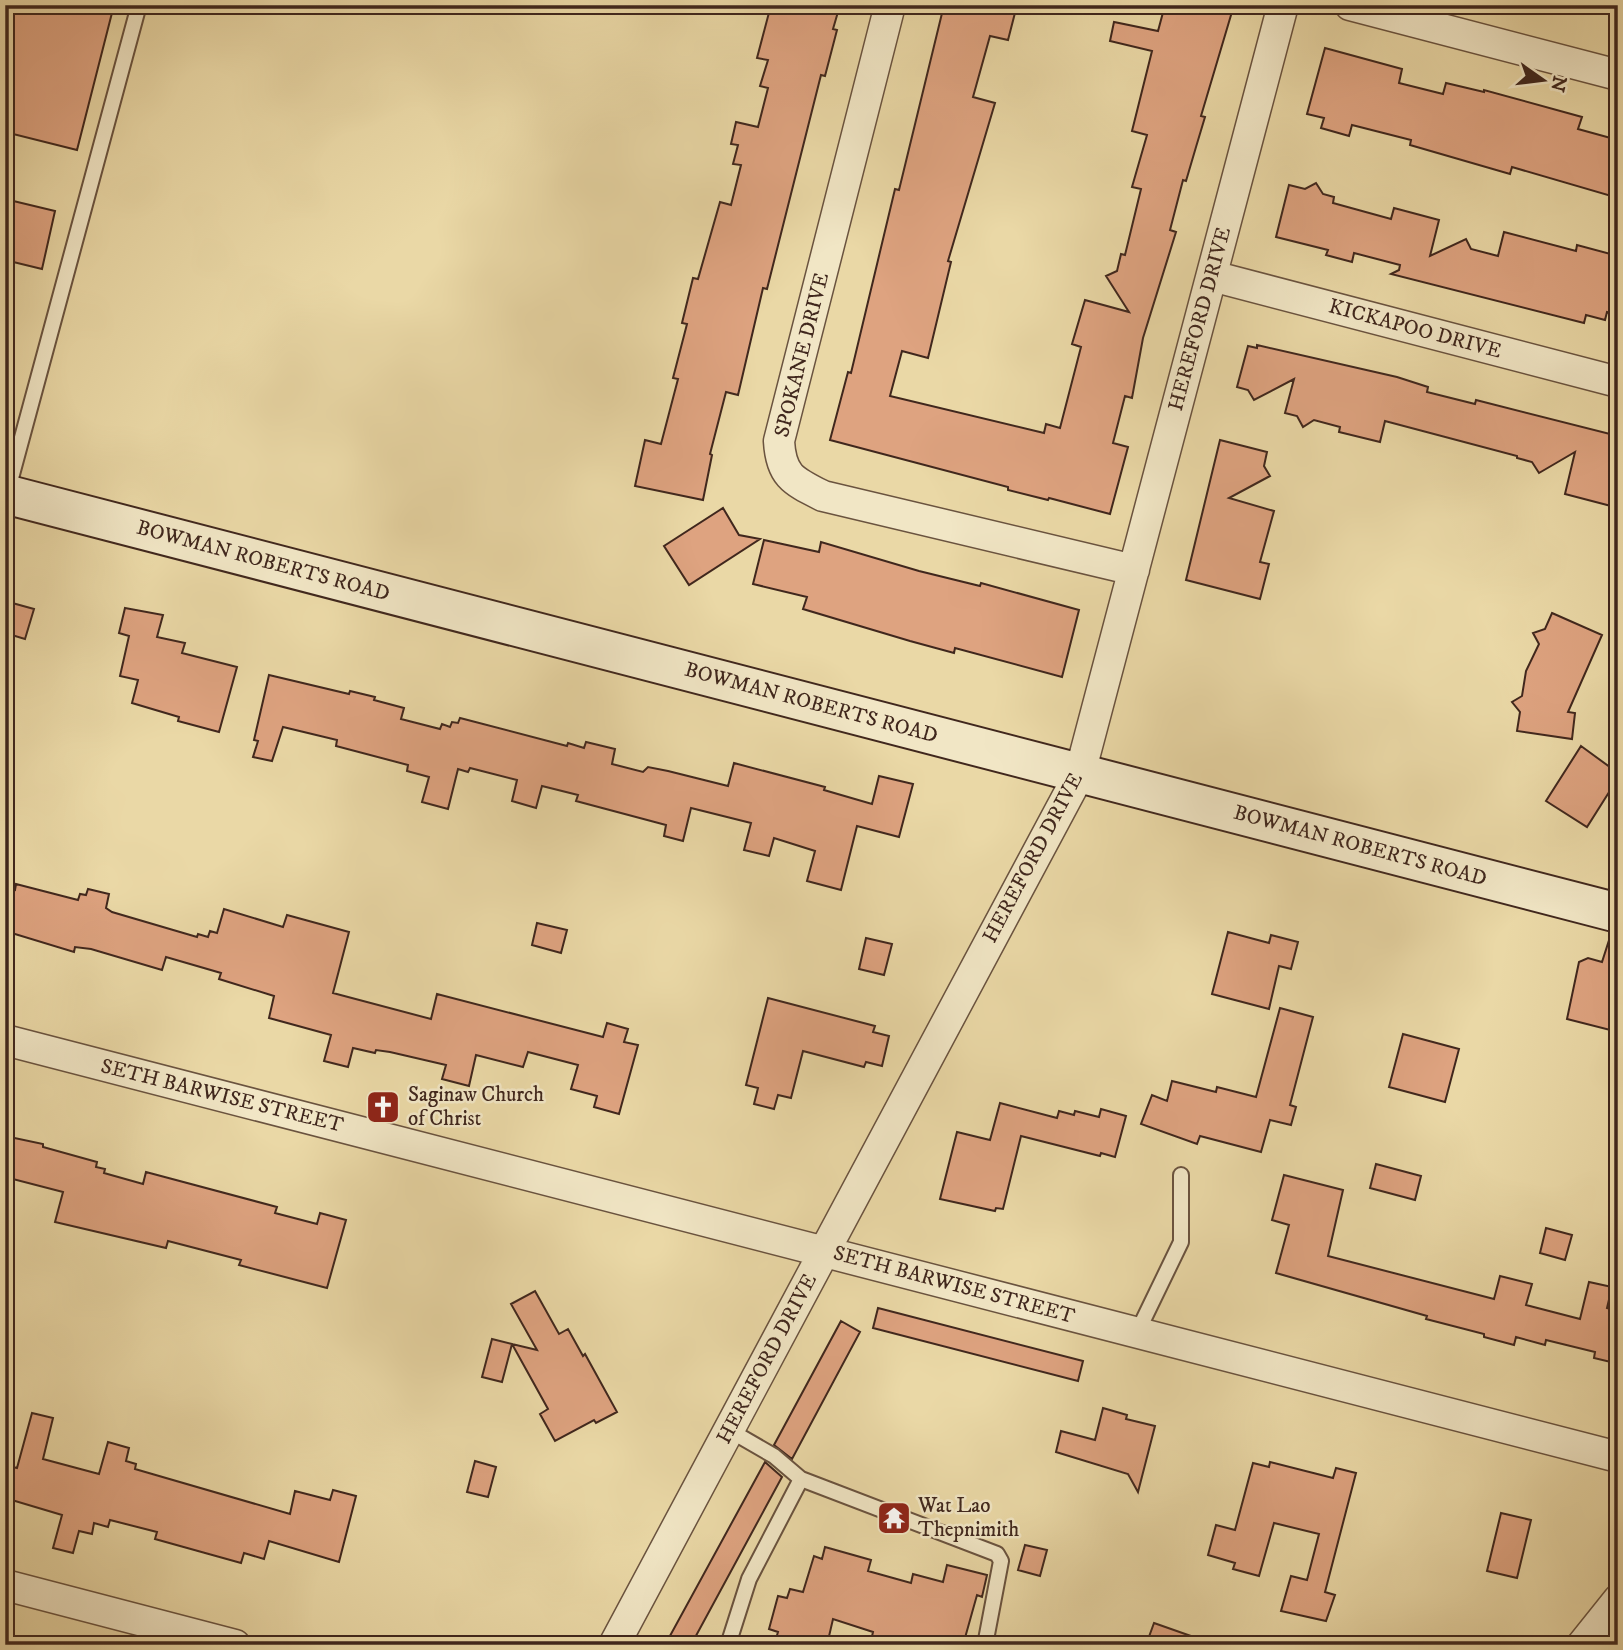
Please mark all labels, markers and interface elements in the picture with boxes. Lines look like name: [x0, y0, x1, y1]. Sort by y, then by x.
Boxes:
north arrow: [1508, 46, 1578, 116]
text: N: [1545, 73, 1571, 94]
street label: HEREFORD DRIVE: [1163, 224, 1237, 414]
street label: SPOKANE DRIVE: [769, 270, 835, 440]
street label: KICKAPOO DRIVE: [1326, 293, 1504, 365]
street label: BOWMAN ROBERTS ROAD: [134, 515, 392, 607]
street label: BOWMAN ROBERTS ROAD: [682, 657, 940, 749]
street label: HEREFORD DRIVE: [977, 768, 1089, 948]
street label: BOWMAN ROBERTS ROAD: [1231, 800, 1489, 892]
street label: SETH BARWISE STREET: [98, 1053, 346, 1139]
place label: Saginaw Church of Christ: [408, 1082, 544, 1132]
church icon: Saginaw Church of Christ: [364, 1088, 402, 1126]
street label: SETH BARWISE STREET: [830, 1240, 1078, 1330]
street label: HEREFORD DRIVE: [711, 1269, 823, 1449]
place label: Wat Lao Thepnimith: [917, 1493, 1019, 1543]
temple icon: Wat Lao Thepnimith: [875, 1499, 913, 1537]

